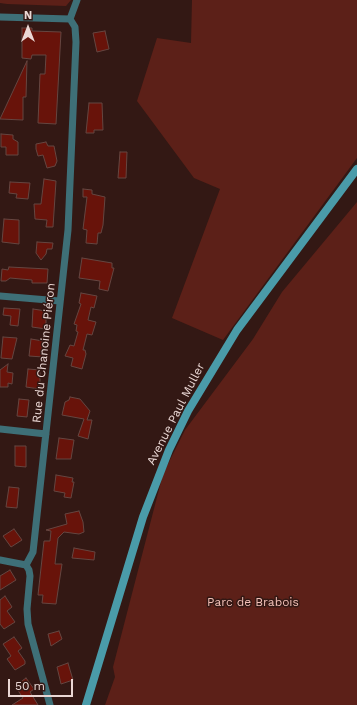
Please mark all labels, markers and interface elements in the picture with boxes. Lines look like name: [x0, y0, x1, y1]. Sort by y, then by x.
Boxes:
north arrow: [8, 8, 48, 48]
text: N: [24, 9, 32, 22]
street label: Rue du Chanoine Piéron: [29, 282, 59, 424]
street label: Avenue Paul Muller: [144, 361, 208, 467]
park label: Parc de Brabois: [207, 595, 299, 609]
scale bar: [10, 671, 75, 697]
text: 50 m: [15, 679, 45, 693]

